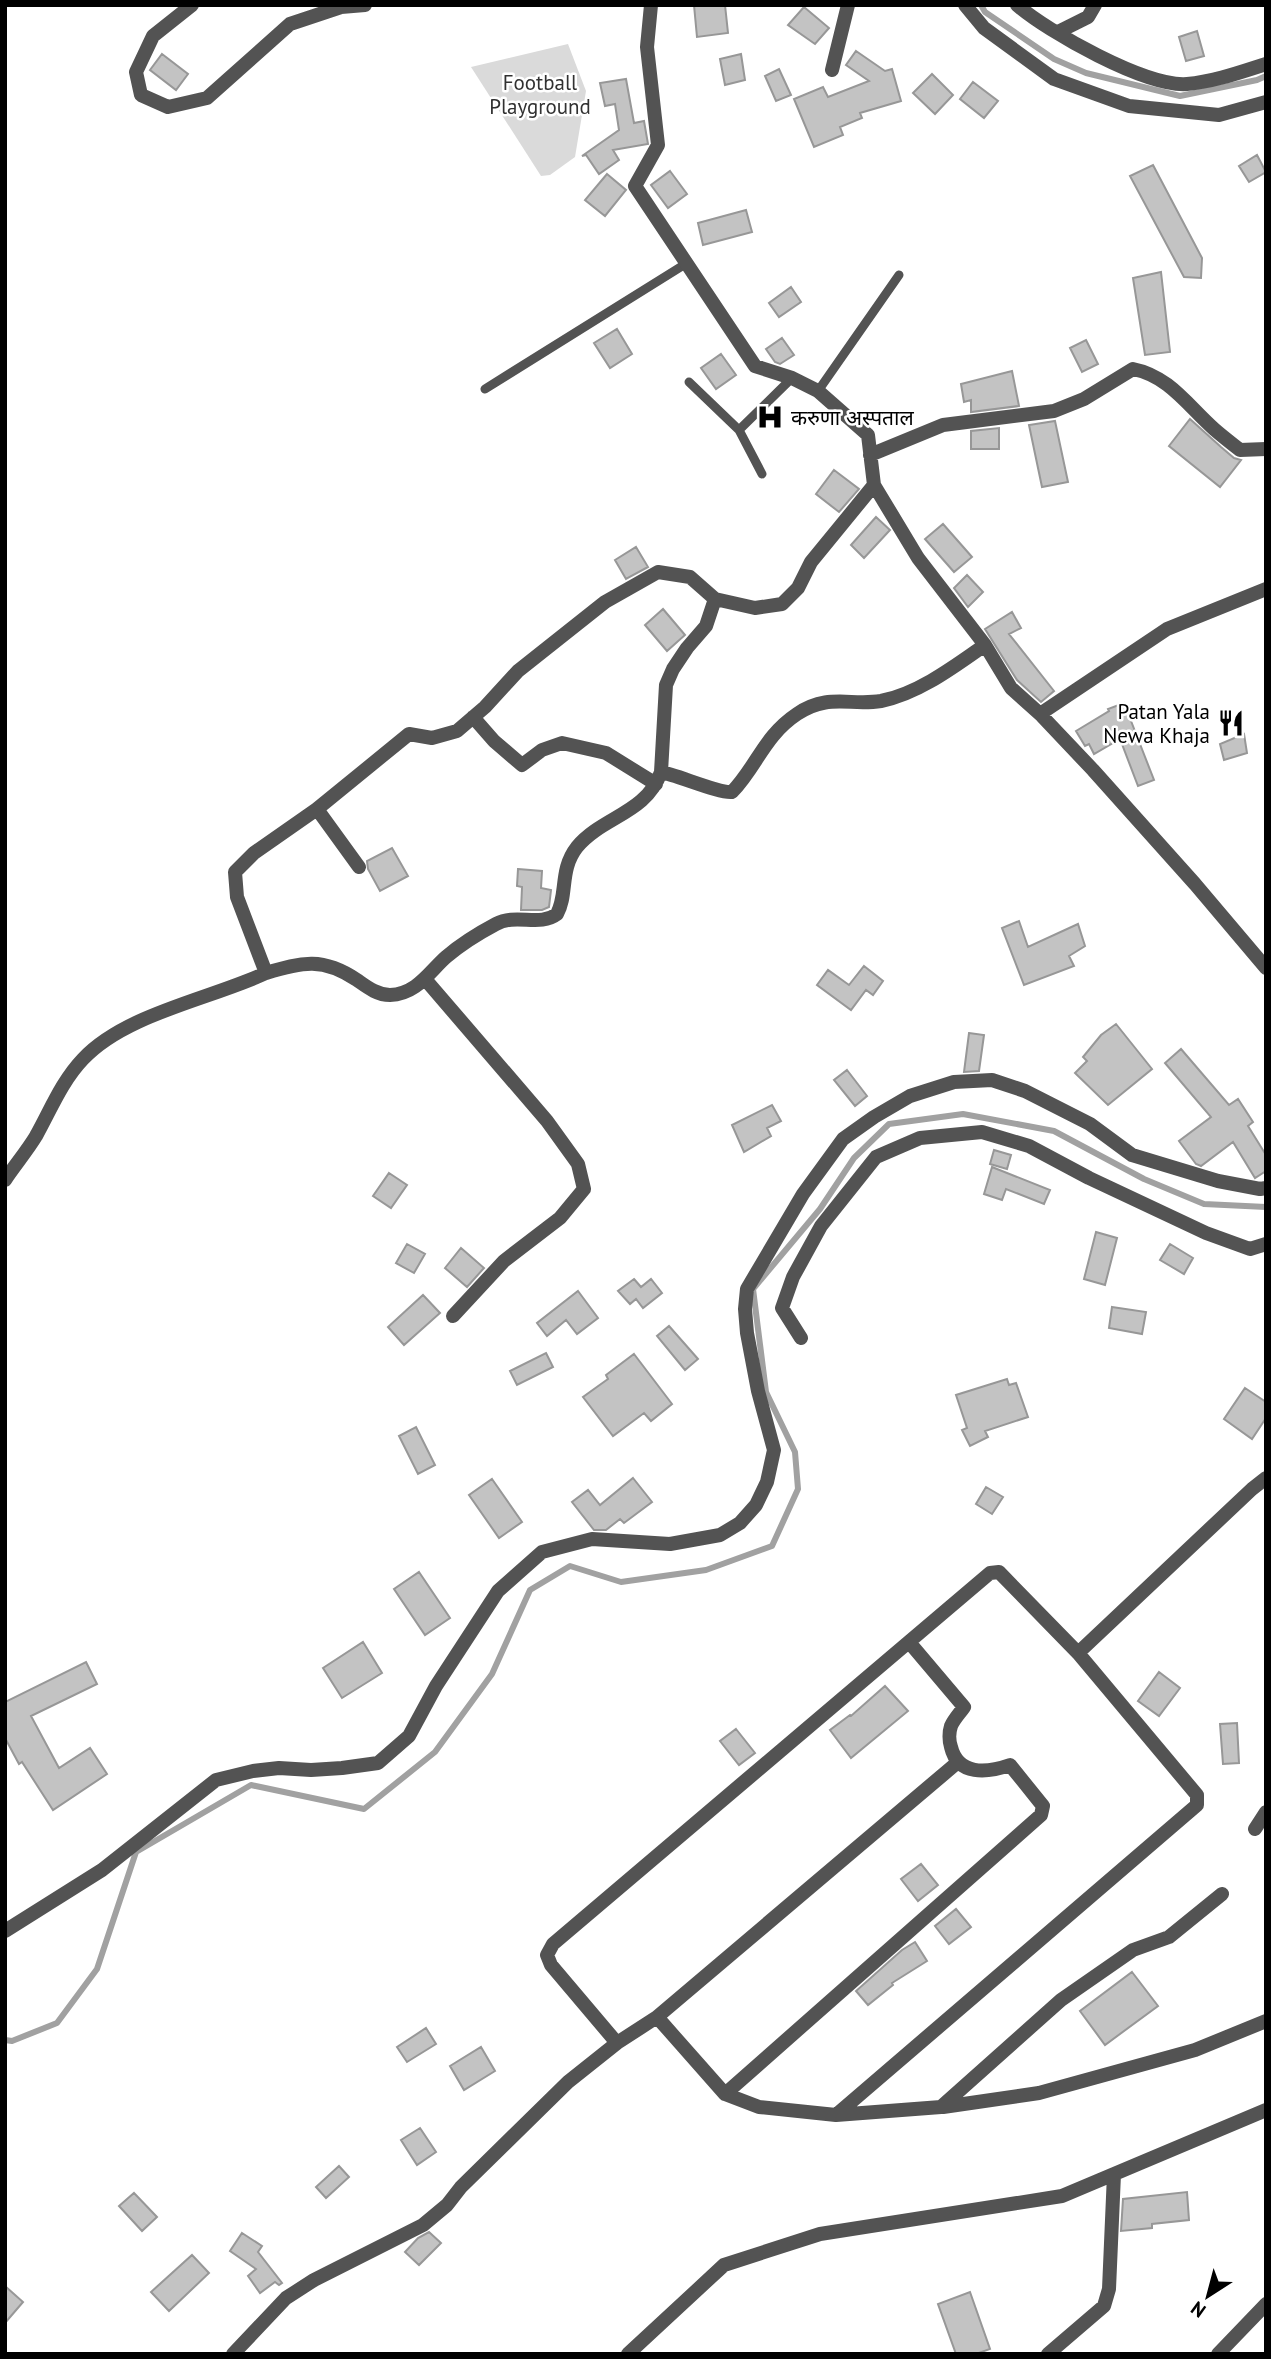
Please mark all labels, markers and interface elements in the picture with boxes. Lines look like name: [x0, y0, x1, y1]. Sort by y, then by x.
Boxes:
park label: Football Playground: [489, 69, 591, 120]
hospital icon: करुणा अस्पताल: [755, 402, 785, 432]
place label: करुणा अस्पताल: [791, 404, 914, 431]
place label: Patan Yala Newa Khaja: [1103, 698, 1210, 749]
restaurant icon: Patan Yala Newa Khaja: [1216, 708, 1246, 738]
north arrow: [1173, 2261, 1243, 2331]
text: N: [1186, 2296, 1210, 2323]

